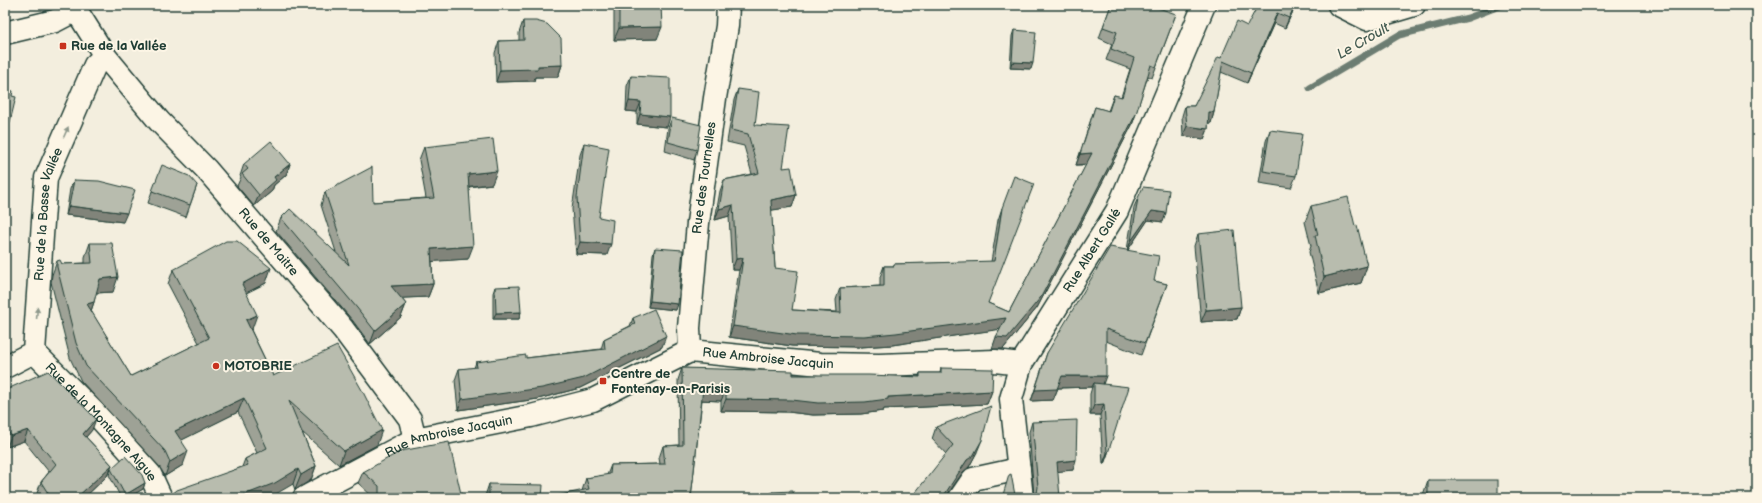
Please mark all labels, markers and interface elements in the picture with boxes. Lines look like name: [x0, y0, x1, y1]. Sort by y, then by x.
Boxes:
water label: Le Croult: [1334, 19, 1393, 63]
place label: Rue de la Vallée: [71, 38, 167, 54]
marker: Rue de la Vallée: [58, 41, 68, 51]
street label: Rue des Tournelles: [689, 120, 720, 235]
one-way arrow: [63, 126, 69, 137]
street label: Rue de la Basse Vallée: [31, 145, 66, 282]
street label: Rue de Maitre: [235, 205, 302, 279]
street label: Rue Albert Gallé: [1060, 205, 1125, 296]
one-way arrow: [33, 307, 40, 319]
street label: Rue Ambroise Jacquin: [702, 344, 834, 372]
place label: MOTOBRIE: [224, 358, 293, 374]
street label: Rue de la Montagne Aigue: [42, 360, 160, 484]
marker: MOTOBRIE: [211, 361, 221, 371]
place label: Centre de Fontenay-en-Parisis: [611, 366, 730, 397]
marker: Centre de Fontenay-en-Parisis: [598, 376, 608, 386]
street label: Rue Ambroise Jacquin: [382, 412, 514, 461]

